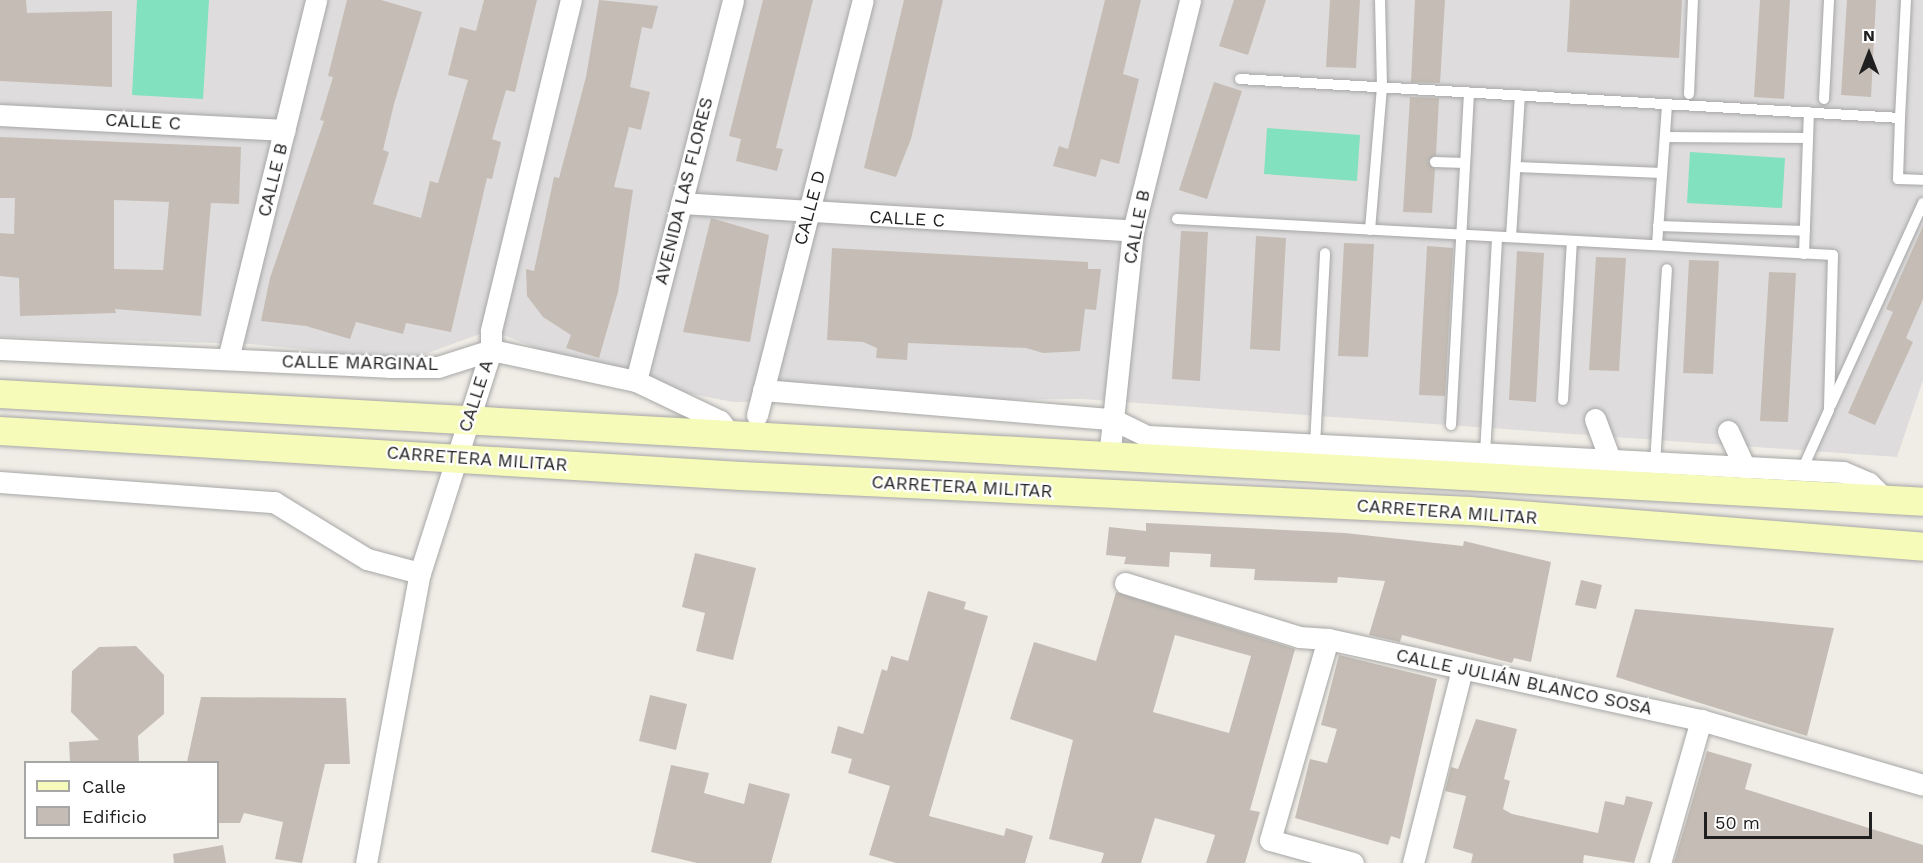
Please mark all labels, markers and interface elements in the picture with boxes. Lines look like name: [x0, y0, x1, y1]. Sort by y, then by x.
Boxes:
north arrow: [1839, 24, 1899, 84]
text: N: [1863, 26, 1875, 45]
street label: AVENIDA LAS FLORES: [650, 95, 718, 287]
street label: CALLE C: [105, 109, 181, 135]
street label: CALLE B: [253, 141, 293, 219]
street label: CALLE D: [790, 168, 830, 248]
street label: CALLE B: [1119, 188, 1155, 266]
street label: CALLE C: [869, 206, 945, 232]
street label: CALLE MARGINAL: [281, 351, 439, 375]
street label: CALLE A: [454, 357, 498, 435]
street label: CARRETERA MILITAR: [386, 442, 568, 476]
street label: CARRETERA MILITAR: [871, 471, 1053, 503]
street label: CARRETERA MILITAR: [1356, 495, 1538, 529]
street label: CALLE JULIÁN BLANCO SOSA: [1394, 644, 1654, 720]
legend: [24, 761, 219, 839]
text: Calle: [82, 776, 126, 797]
scale bar: [1707, 800, 1875, 838]
text: Edificio: [82, 806, 147, 827]
text: 50 m: [1715, 812, 1760, 833]

